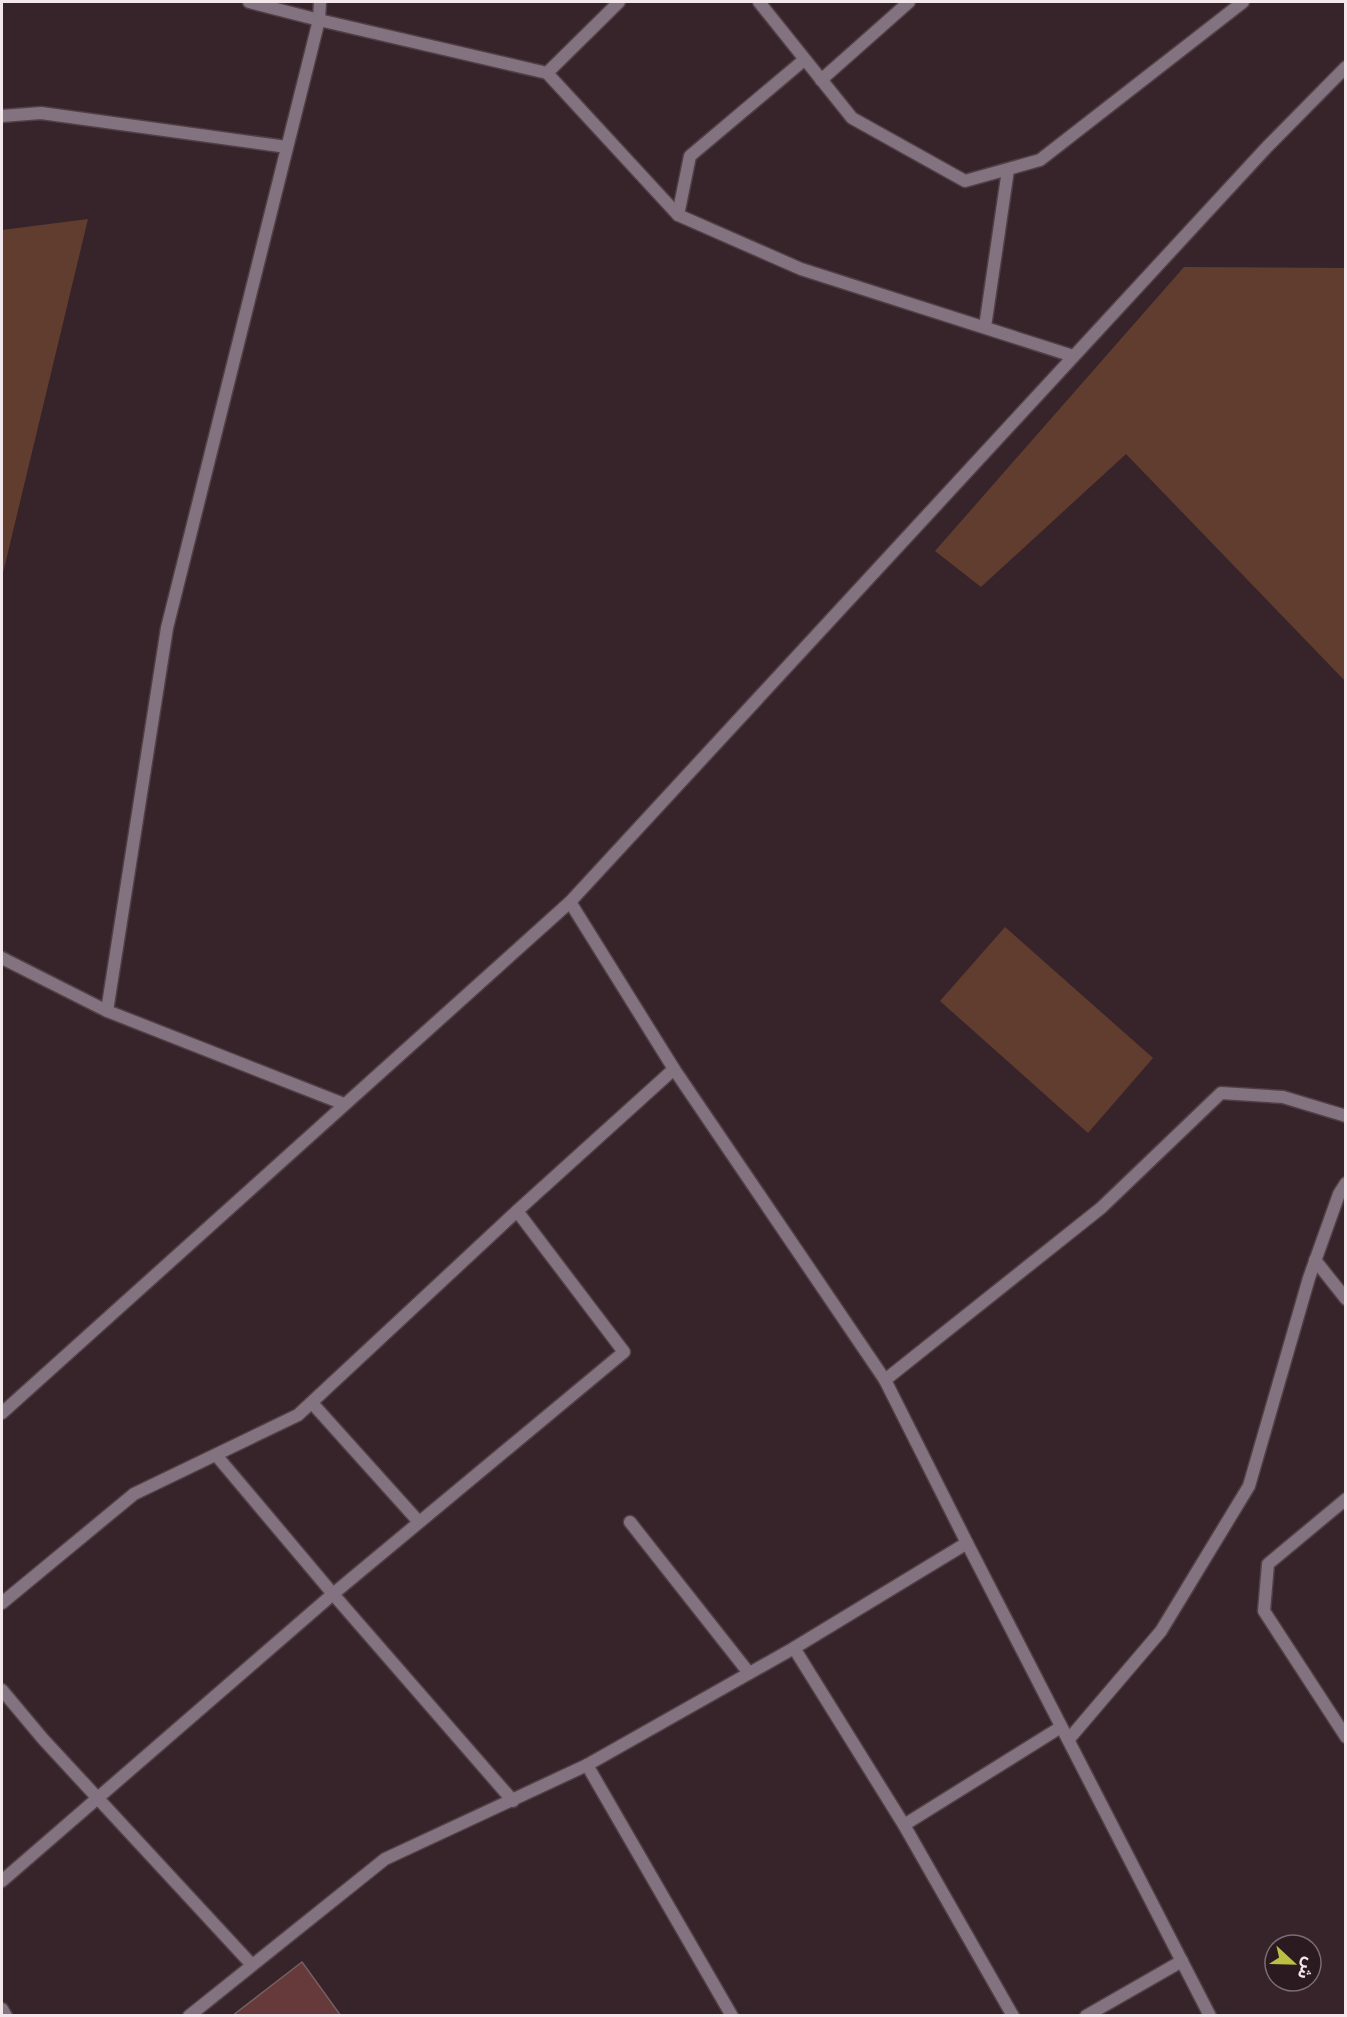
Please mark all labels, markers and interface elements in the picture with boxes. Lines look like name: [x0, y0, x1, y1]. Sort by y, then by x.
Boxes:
north arrow: [1263, 1933, 1323, 1993]
text: ش: [1294, 1955, 1320, 1983]

